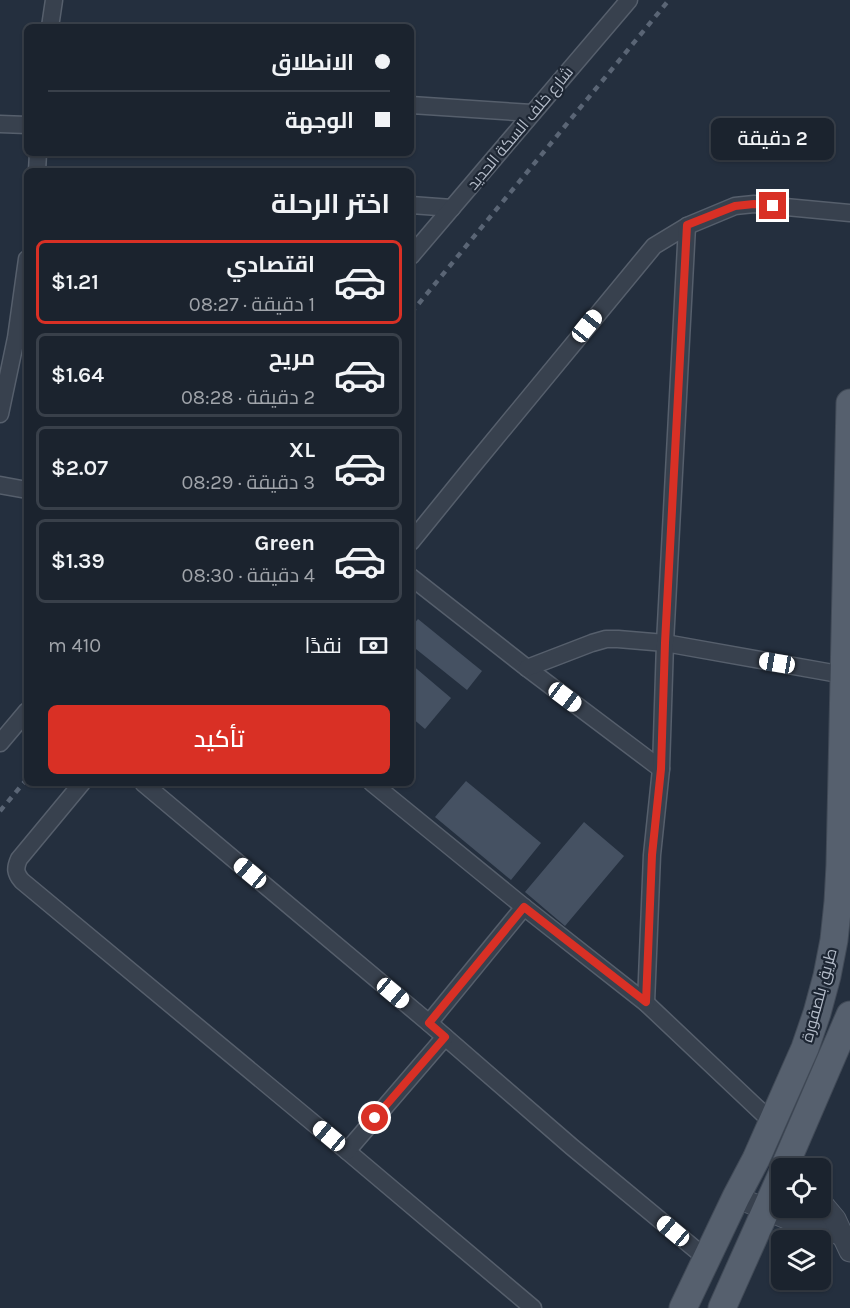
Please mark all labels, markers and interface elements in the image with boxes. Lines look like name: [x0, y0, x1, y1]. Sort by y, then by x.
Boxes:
text: الانطلاق: [271, 50, 354, 76]
street label: شارع خلف السكة الحديد: [463, 63, 579, 195]
text: الوجهة: [285, 108, 354, 134]
callout: 2 دقيقة: [712, 119, 834, 161]
text: 2 دقيقة: [737, 127, 808, 150]
text: اختر الرحلة: [271, 188, 390, 220]
route end: [759, 192, 786, 219]
text: اقتصادي: [226, 252, 315, 278]
icon: car: [333, 255, 387, 309]
text: $1.21: [51, 269, 99, 295]
text: 1 دقيقة · 08:27: [189, 293, 315, 316]
car: [569, 306, 605, 346]
text: مريح: [269, 345, 315, 371]
icon: car: [333, 348, 387, 402]
text: $1.64: [51, 362, 104, 388]
text: 2 دقيقة · 08:28: [181, 386, 315, 409]
text: XL: [289, 437, 315, 463]
icon: car: [333, 441, 387, 495]
text: $2.07: [51, 455, 108, 481]
text: 3 دقيقة · 08:29: [181, 471, 315, 494]
text: Green: [254, 530, 315, 556]
icon: car: [333, 534, 387, 588]
text: $1.39: [51, 548, 105, 574]
text: 4 دقيقة · 08:30: [182, 564, 315, 587]
icon: cash: [357, 629, 390, 662]
text: نقدًا: [304, 633, 342, 659]
text: 410 m: [48, 634, 101, 657]
car: [758, 651, 796, 675]
car: [545, 679, 585, 715]
button: تأكيد: [48, 705, 390, 774]
car: [230, 855, 270, 891]
street label: طريق بلصفورة: [797, 946, 842, 1044]
car: [373, 975, 413, 1011]
route start: [361, 1104, 388, 1131]
car: [309, 1118, 349, 1154]
map controls: [771, 1158, 831, 1290]
button: locate: [771, 1158, 831, 1218]
car: [653, 1213, 693, 1249]
button: layers: [771, 1230, 831, 1290]

